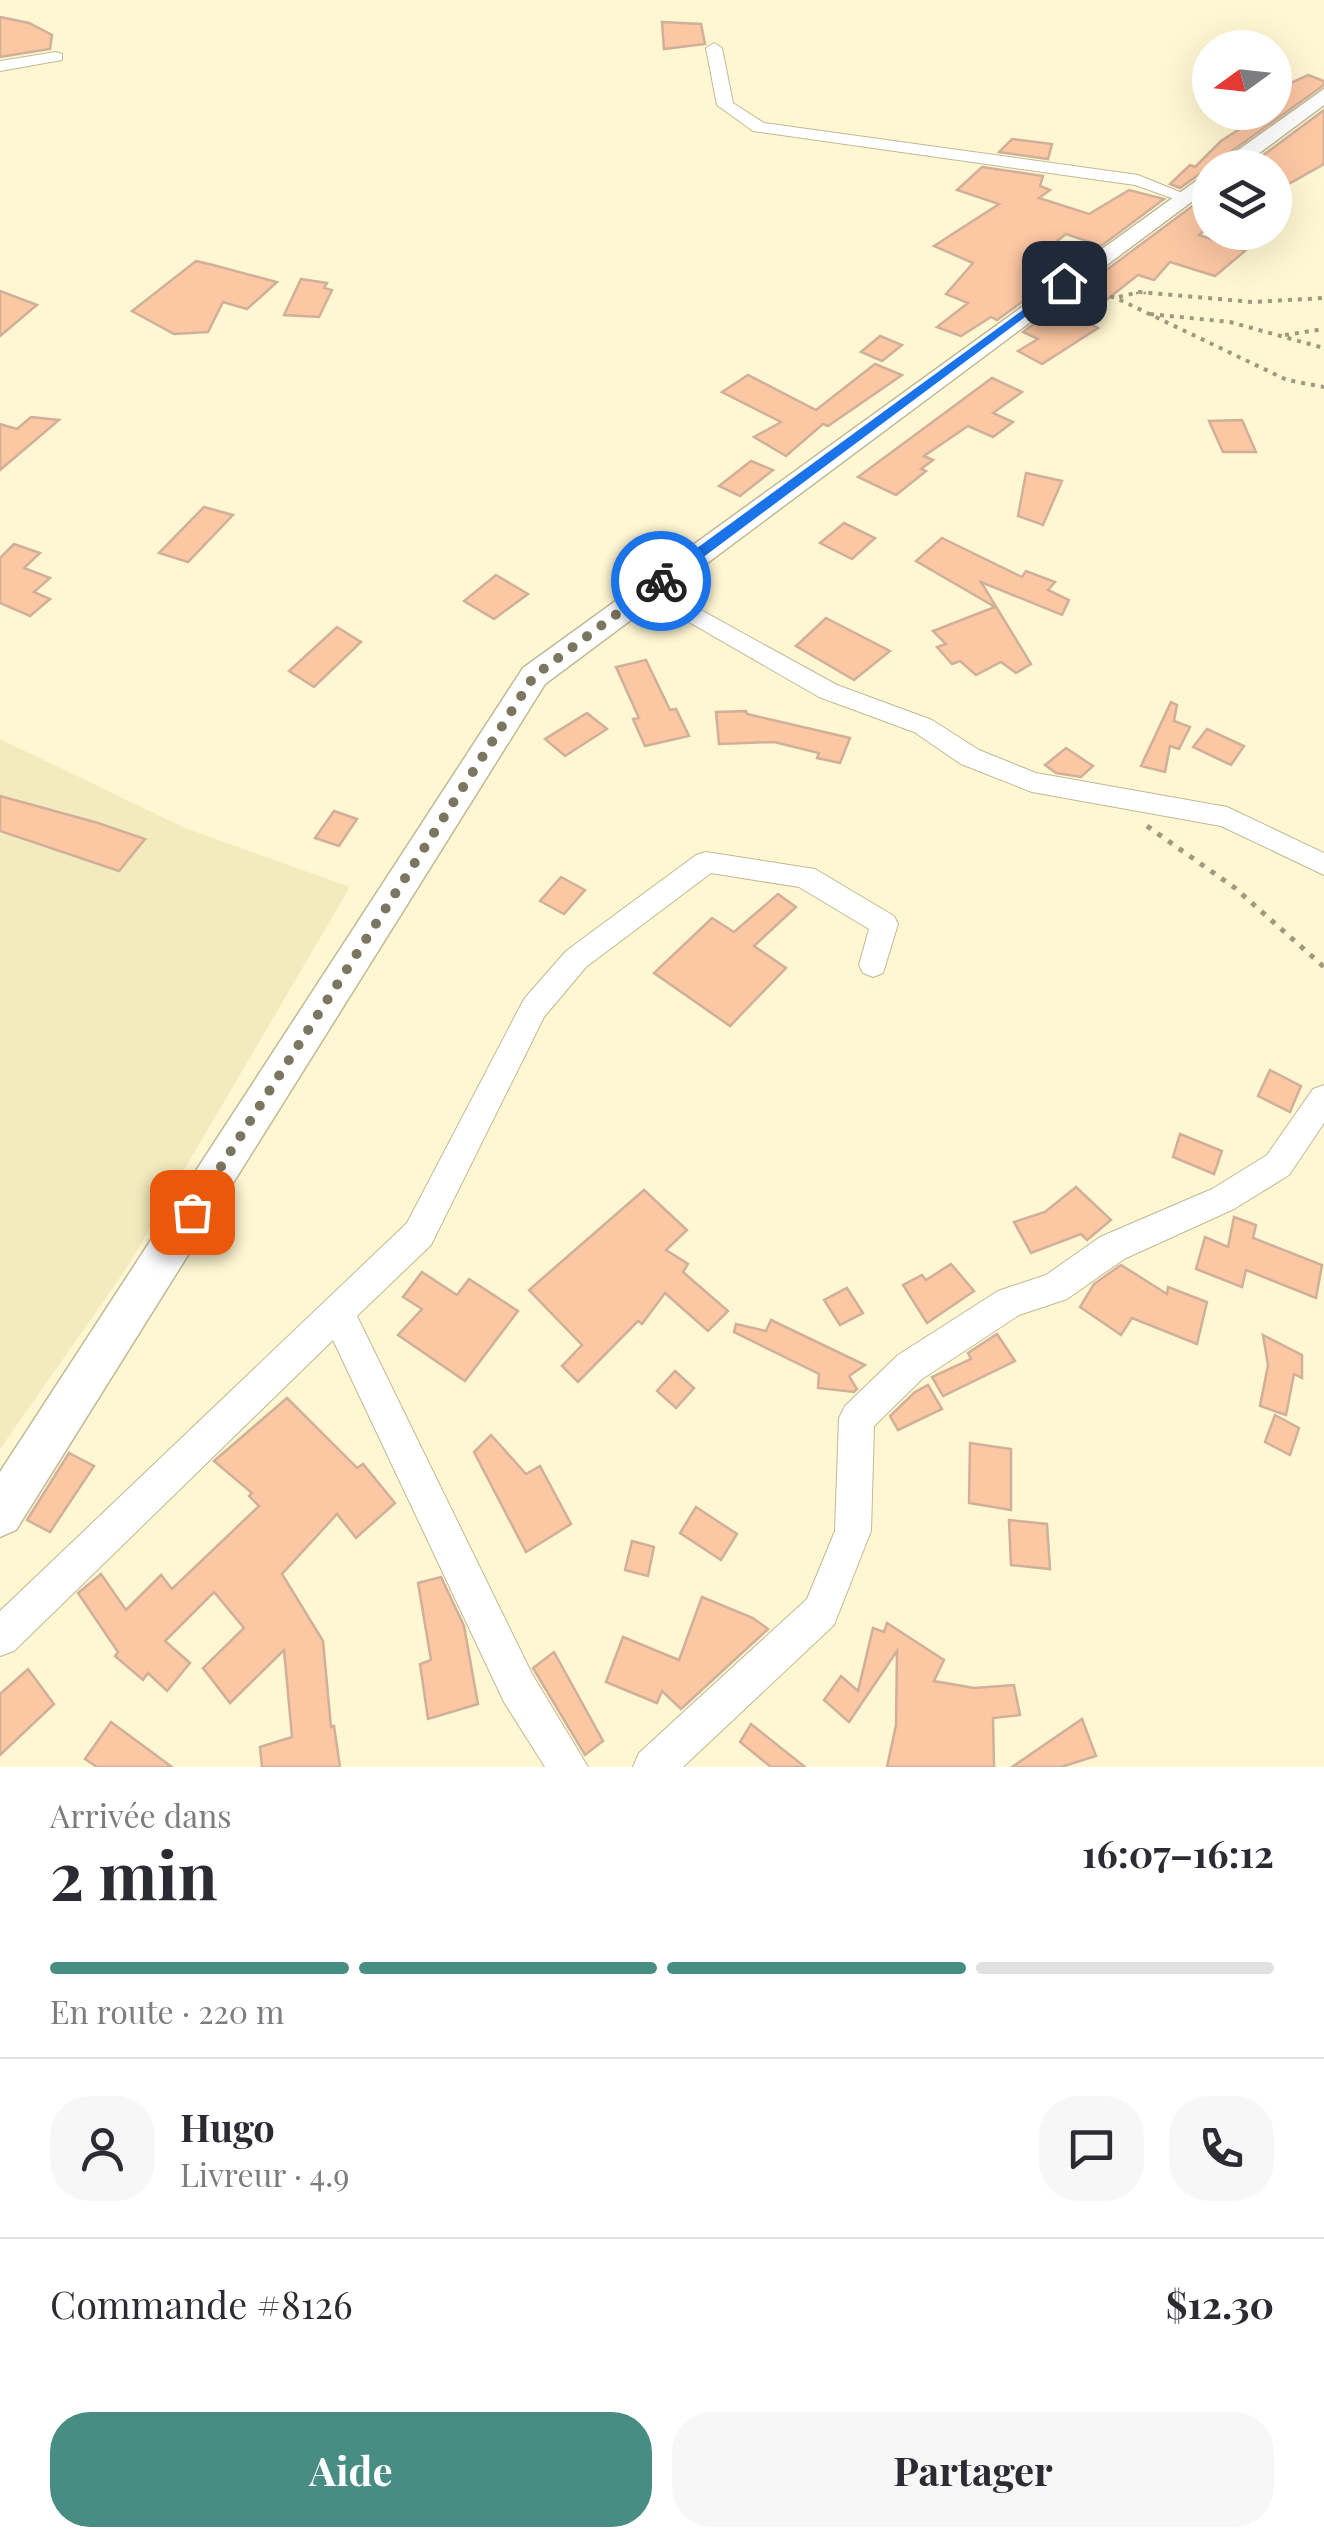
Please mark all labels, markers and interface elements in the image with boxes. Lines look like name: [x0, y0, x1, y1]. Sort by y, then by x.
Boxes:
north arrow: [1192, 30, 1292, 130]
map controls: [1192, 30, 1292, 250]
button: layers: [1192, 150, 1292, 250]
pin: [1022, 241, 1107, 326]
icon: home: [1037, 256, 1092, 311]
courier: [611, 531, 711, 631]
icon: bike: [634, 554, 689, 609]
pin: [150, 1170, 235, 1255]
icon: bag: [165, 1185, 220, 1240]
text: Arrivée dans: [50, 1793, 232, 1836]
text: 16:07–16:12: [1082, 1827, 1274, 1878]
text: 2 min: [50, 1830, 218, 1916]
text: En route · 220 m: [50, 1989, 284, 2032]
button: person: [50, 2096, 155, 2201]
button: chat: [1039, 2096, 1144, 2201]
button: phone: [1169, 2096, 1274, 2201]
text: Hugo: [180, 2101, 275, 2152]
text: Livreur · 4.9: [180, 2152, 350, 2195]
text: Commande #8126: [50, 2278, 353, 2329]
text: $12.30: [1166, 2278, 1274, 2329]
button: Aide: [50, 2412, 652, 2527]
button: Partager: [672, 2412, 1274, 2527]

